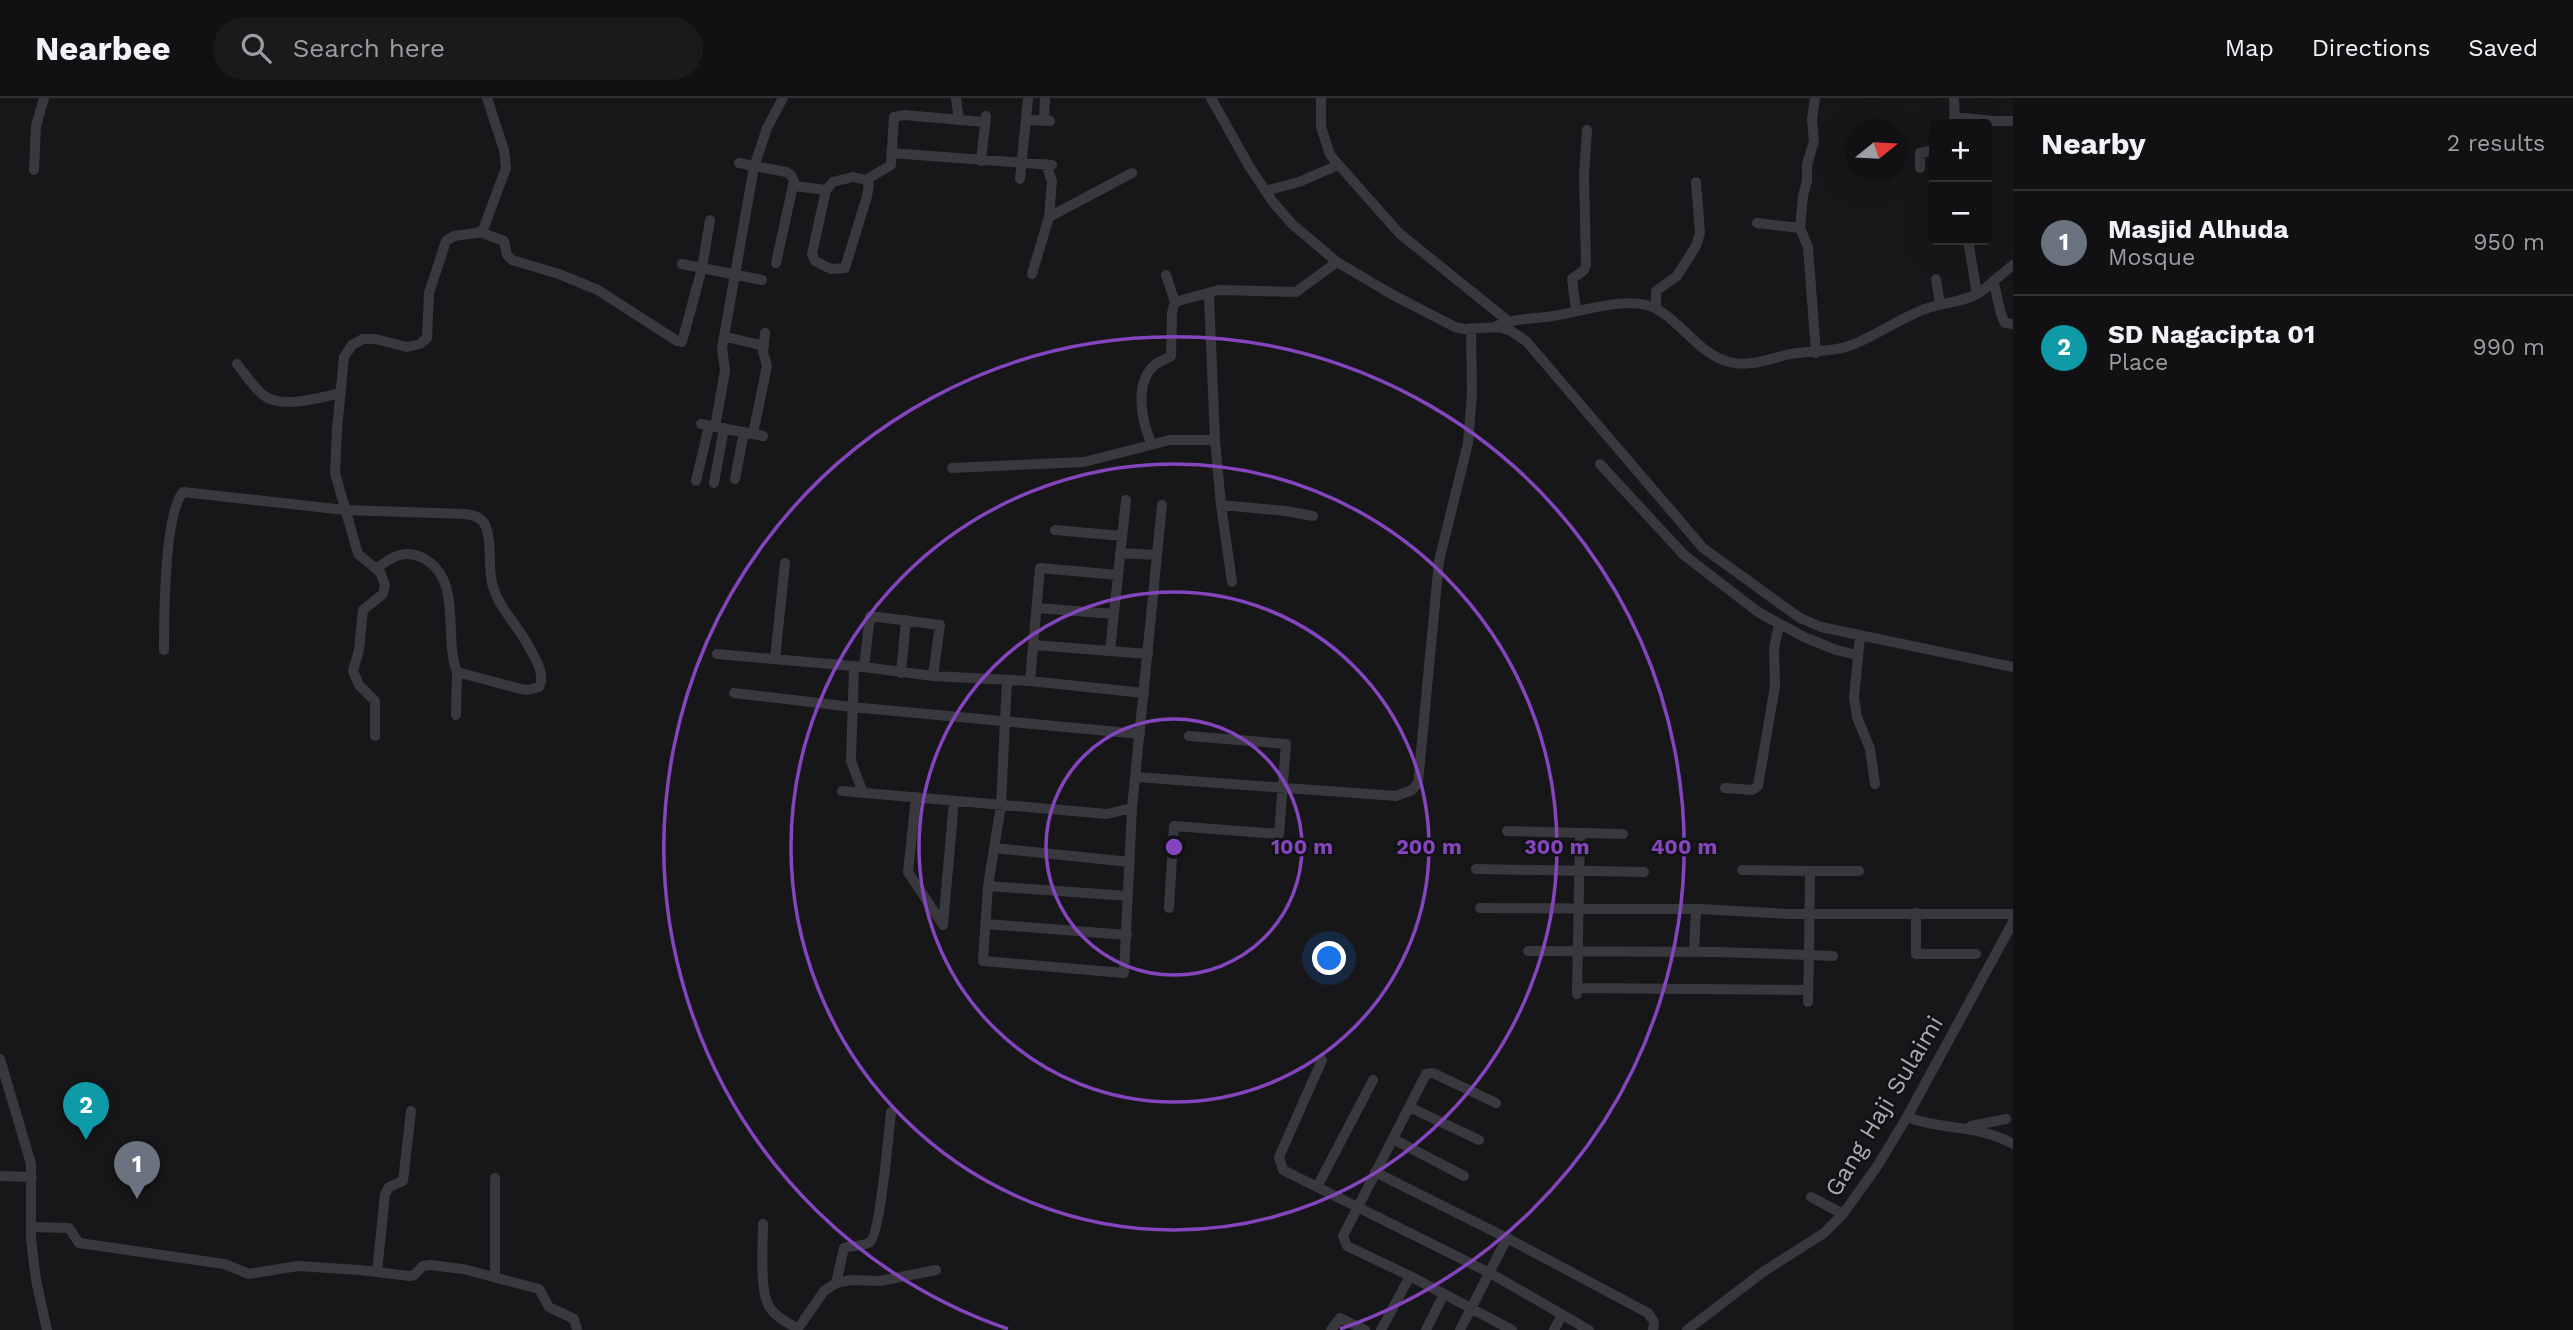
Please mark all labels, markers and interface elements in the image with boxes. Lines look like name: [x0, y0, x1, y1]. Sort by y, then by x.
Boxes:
search box: [213, 17, 703, 80]
text: Nearbee: [35, 29, 171, 68]
icon: search: [237, 29, 275, 67]
text: Search here: [293, 33, 445, 63]
text: Map: [2225, 34, 2274, 62]
text: Directions: [2312, 34, 2430, 62]
text: Saved: [2468, 34, 2538, 62]
north arrow: [1845, 119, 1908, 182]
map controls: [1929, 119, 1992, 245]
button: +: [1929, 119, 1992, 182]
text: Nearby: [2041, 126, 2146, 161]
text: 2 results: [2447, 130, 2545, 157]
button: −: [1929, 182, 1992, 245]
text: Masjid Alhuda: [2108, 214, 2288, 244]
text: 1: [2059, 229, 2069, 256]
text: 950 m: [2473, 229, 2545, 256]
text: Mosque: [2108, 244, 2195, 271]
text: SD Nagacipta 01: [2108, 319, 2315, 349]
text: 2: [2057, 334, 2071, 361]
text: 990 m: [2473, 334, 2545, 361]
text: Place: [2108, 349, 2168, 376]
text: 100 m: [1271, 834, 1333, 859]
text: 200 m: [1396, 834, 1462, 859]
text: 300 m: [1524, 834, 1590, 859]
text: 400 m: [1651, 834, 1717, 859]
centre of rings: [1162, 835, 1186, 859]
your location: [1312, 941, 1346, 975]
street label: Gang Haji Sulaimi: [1819, 1011, 1949, 1201]
pin: 2: [63, 1082, 109, 1140]
pin: 1: [114, 1141, 160, 1199]

